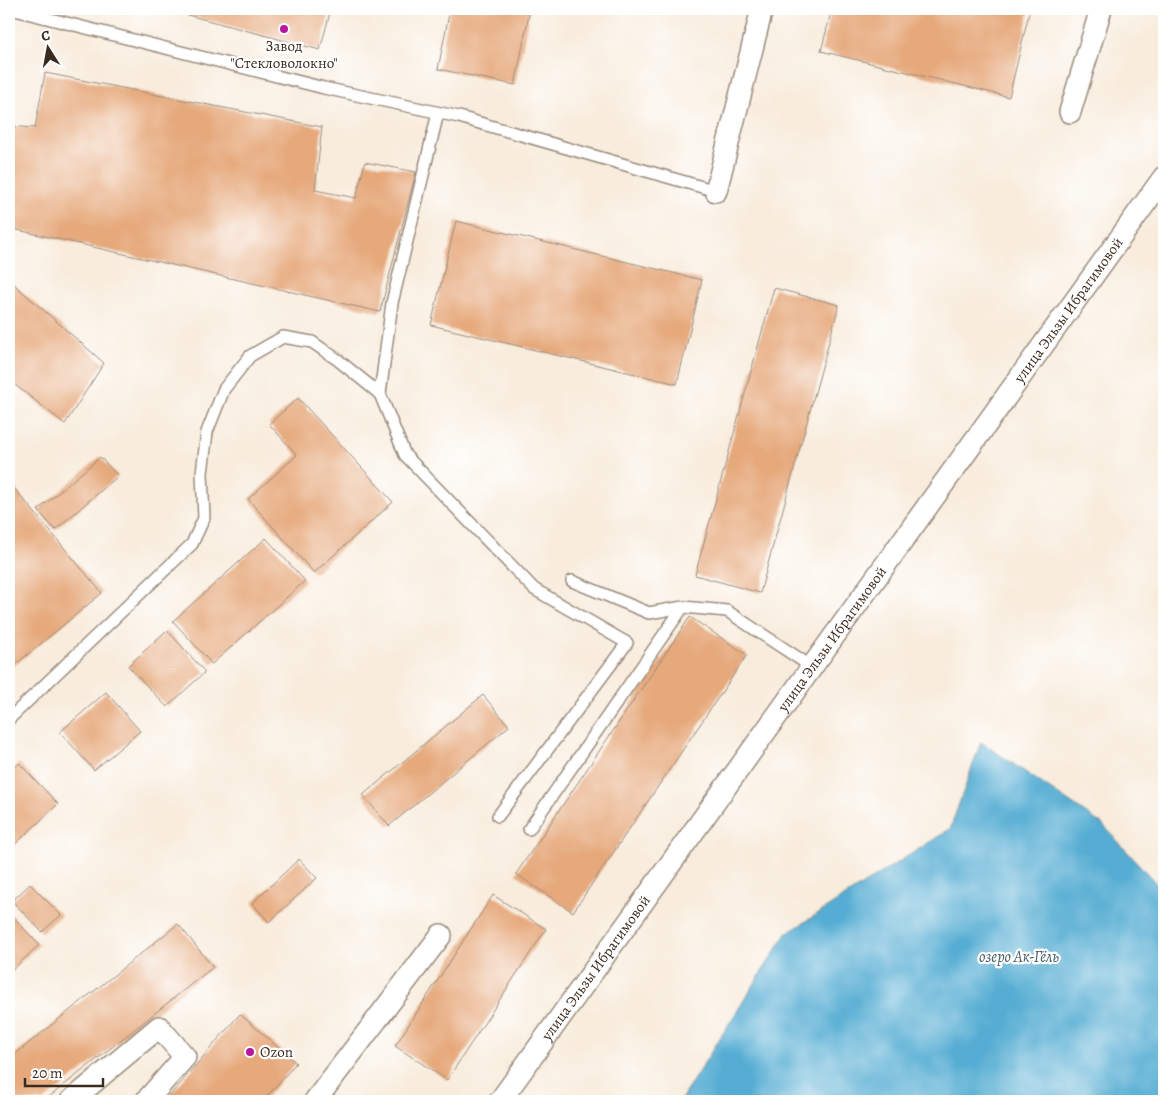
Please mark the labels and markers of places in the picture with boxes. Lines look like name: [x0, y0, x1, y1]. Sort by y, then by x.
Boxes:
marker: Завод "Стекловолокно": [278, 23, 290, 35]
place label: Завод "Стекловолокно": [230, 36, 338, 73]
place label: Ozon: [260, 1042, 293, 1062]
marker: Ozon: [244, 1046, 256, 1058]

